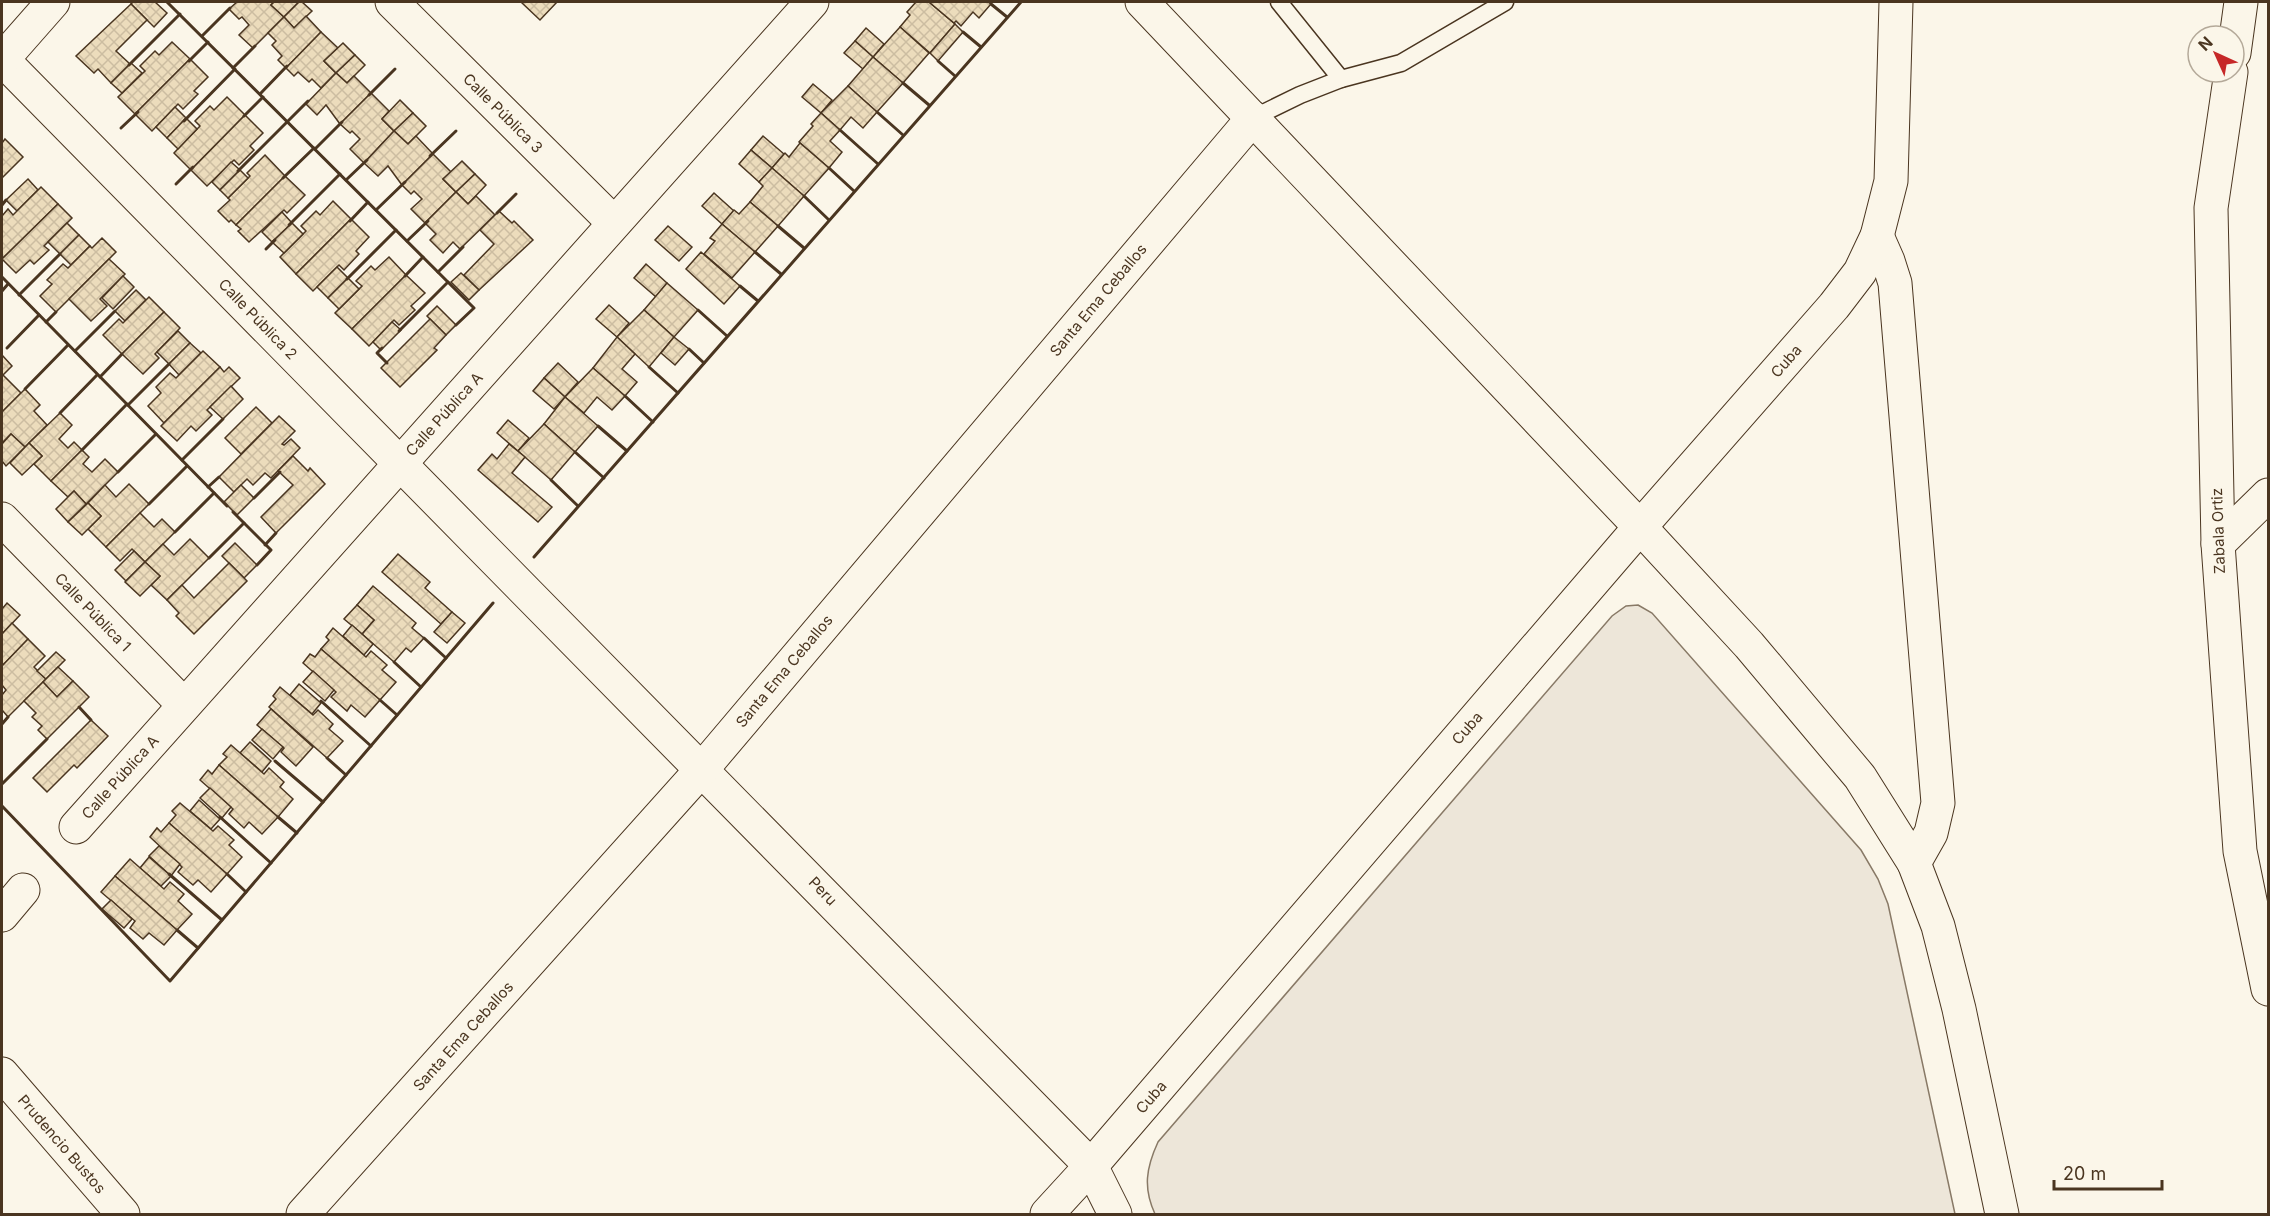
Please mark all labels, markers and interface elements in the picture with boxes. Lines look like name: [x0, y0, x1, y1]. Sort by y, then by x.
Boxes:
north arrow: [2186, 24, 2246, 84]
text: N: [2194, 32, 2217, 55]
street label: Calle Pública 3: [459, 69, 547, 157]
street label: Santa Ema Ceballos: [1045, 240, 1151, 360]
street label: Calle Pública 2: [215, 275, 301, 363]
street label: Cuba: [1766, 341, 1806, 381]
street label: Calle Pública A: [401, 368, 487, 460]
street label: Zabala Ortiz: [2207, 488, 2229, 574]
street label: Calle Pública 1: [51, 569, 135, 655]
street label: Santa Ema Ceballos: [731, 611, 837, 731]
street label: Cuba: [1447, 708, 1487, 748]
street label: Calle Pública A: [77, 731, 163, 823]
street label: Peru: [805, 873, 841, 909]
street label: Santa Ema Ceballos: [409, 977, 517, 1095]
street label: Cuba: [1131, 1077, 1171, 1117]
street label: Prudencio Bustos: [14, 1091, 110, 1197]
scale bar: [2054, 1153, 2162, 1191]
text: 20 m: [2063, 1163, 2106, 1184]

